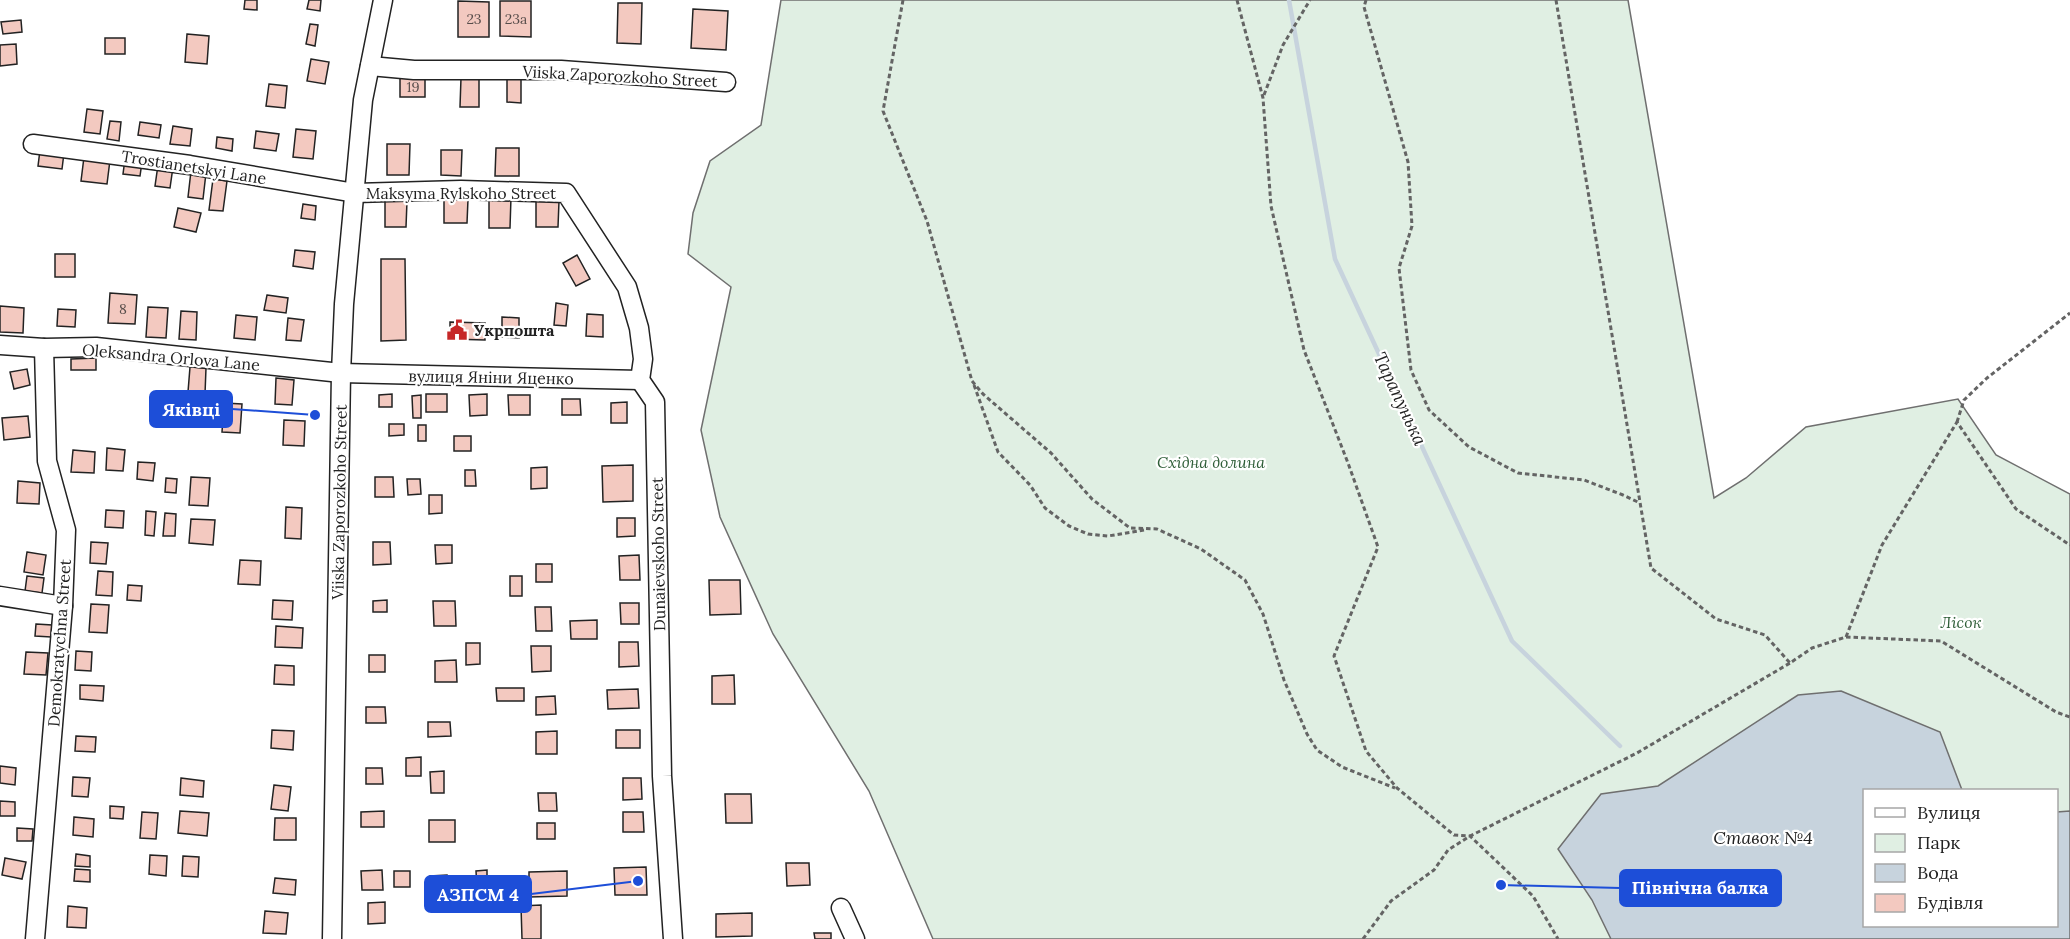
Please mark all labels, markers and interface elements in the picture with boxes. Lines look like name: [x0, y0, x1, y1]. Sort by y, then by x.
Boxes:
house number: 23: [466, 10, 482, 28]
house number: 23а: [505, 10, 527, 28]
street label: Viiska Zaporozkoho Street: [521, 61, 719, 91]
house number: 19: [406, 78, 420, 96]
street label: Trostianetskyi Lane: [120, 146, 268, 188]
street label: Maksyma Rylskoho Street: [366, 183, 557, 203]
house number: 8: [119, 300, 127, 318]
public building icon: Укрпошта: [445, 318, 469, 342]
place label: Укрпошта: [474, 320, 555, 340]
street label: Oleksandra Orlova Lane: [81, 339, 261, 375]
water label: Тарапунька: [1369, 348, 1432, 449]
street label: вулиця Яніни Яценко: [408, 366, 574, 388]
callout: Яківці: [150, 391, 232, 427]
text: Яківці: [162, 398, 220, 421]
street label: Viiska Zaporozkoho Street: [327, 403, 351, 601]
park label: Східна долина: [1157, 452, 1265, 472]
street label: Dunaievskoho Street: [647, 476, 669, 631]
street label: Demokratychna Street: [43, 558, 75, 727]
park label: Лісок: [1940, 612, 1982, 632]
legend: [1863, 789, 2058, 927]
text: Вулиця: [1917, 801, 1980, 824]
water label: Ставок №4: [1713, 826, 1813, 849]
text: Парк: [1917, 831, 1961, 854]
text: Вода: [1917, 861, 1959, 884]
callout: Північна балка: [1620, 870, 1781, 906]
callout: АЗПСМ 4: [425, 876, 531, 912]
text: Північна балка: [1632, 876, 1769, 899]
text: АЗПСМ 4: [437, 883, 519, 906]
text: Будівля: [1917, 891, 1983, 914]

